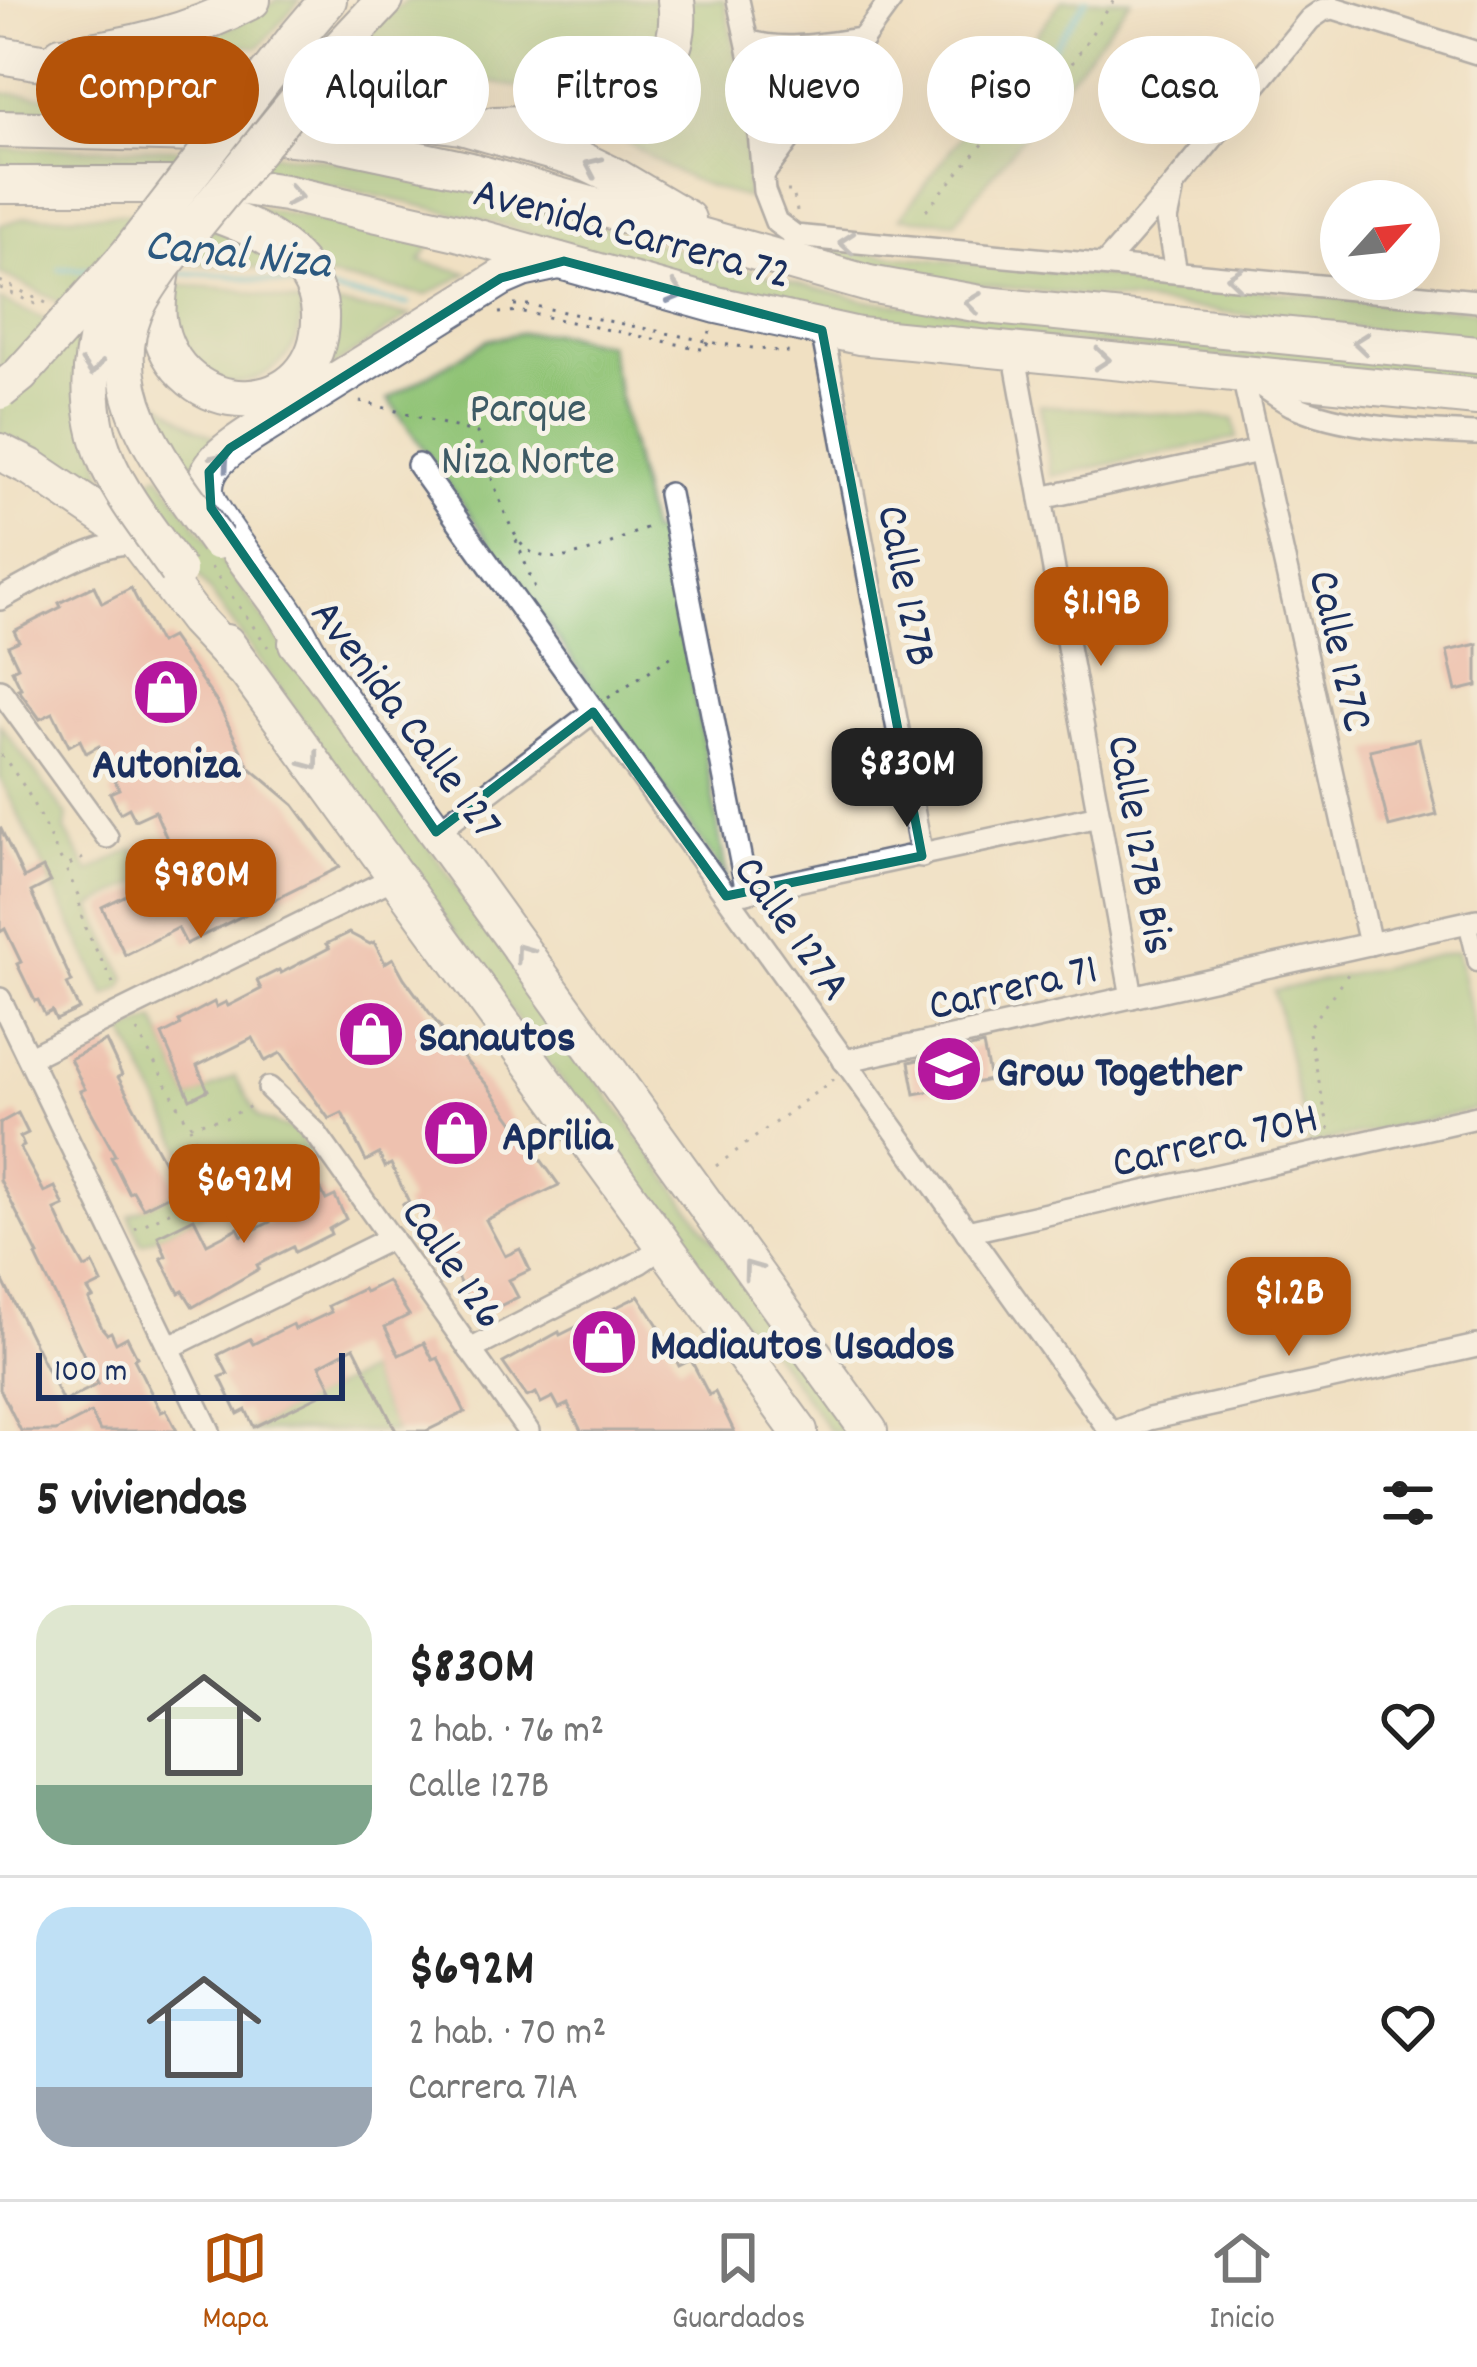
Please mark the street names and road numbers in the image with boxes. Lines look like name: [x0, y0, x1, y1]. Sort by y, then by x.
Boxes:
street label: Avenida Carrera 72: [465, 164, 797, 310]
street label: Calle 127B: [856, 500, 950, 672]
street label: Calle 127C: [1288, 565, 1387, 739]
street label: Avenida Calle 127: [292, 588, 515, 855]
street label: Calle 127B Bis: [1086, 730, 1188, 960]
street label: Calle 127A: [715, 844, 864, 1016]
street label: Carrera 71: [923, 940, 1104, 1041]
street label: Carrera 70H: [1106, 1089, 1325, 1199]
street label: Calle 126: [382, 1188, 518, 1344]

